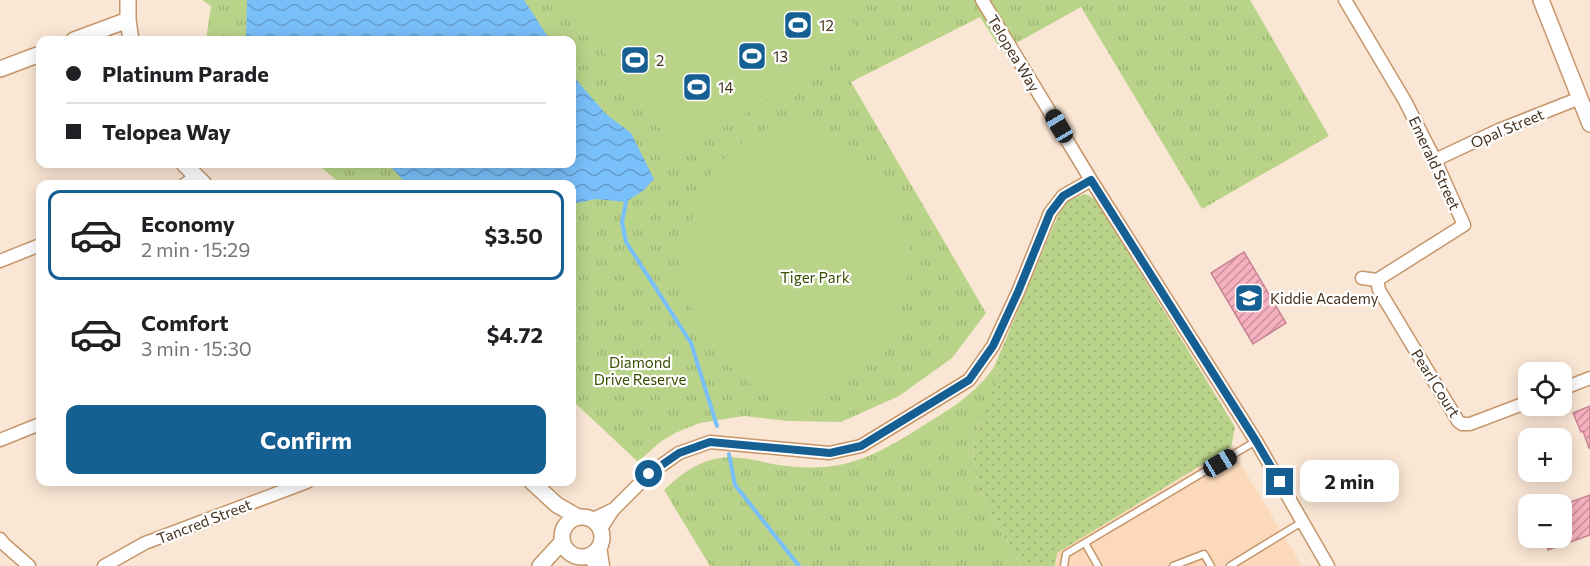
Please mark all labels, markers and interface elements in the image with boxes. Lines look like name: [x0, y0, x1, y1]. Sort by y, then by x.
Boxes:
sports icon: 12: [782, 9, 814, 41]
street label: Telopea Way: [984, 11, 1044, 95]
place label: 12: [819, 16, 834, 34]
sports icon: 13: [736, 40, 768, 72]
sports icon: 2: [619, 44, 651, 76]
place label: 13: [773, 47, 788, 65]
place label: 2: [656, 51, 664, 69]
text: Platinum Parade: [102, 60, 269, 87]
sports icon: 14: [681, 71, 713, 103]
place label: 14: [718, 78, 733, 96]
street label: Opal Street: [1468, 104, 1546, 152]
car: [1042, 106, 1076, 146]
street label: Emerald Street: [1405, 113, 1465, 213]
text: Telopea Way: [102, 118, 231, 145]
icon: car: [69, 208, 123, 262]
text: Economy: [141, 210, 235, 237]
text: $3.50: [485, 222, 543, 249]
text: 2 min · 15:29: [141, 237, 250, 261]
park label: Tiger Park: [780, 268, 850, 286]
school or university icon: Kiddie Academy: [1233, 282, 1265, 314]
place label: Kiddie Academy: [1270, 289, 1379, 307]
icon: car: [69, 307, 123, 361]
text: Comfort: [141, 309, 229, 336]
text: $4.72: [487, 321, 543, 348]
text: 3 min · 15:30: [141, 336, 252, 360]
street label: Pearl Court: [1408, 345, 1464, 421]
park label: Diamond Drive Reserve: [594, 353, 686, 388]
map controls: [1518, 362, 1572, 548]
button: locate: [1518, 362, 1572, 416]
button: Confirm: [66, 405, 546, 474]
button: +: [1518, 428, 1572, 482]
car: [1200, 446, 1240, 480]
route start: [635, 460, 662, 487]
callout: 2 min: [1301, 461, 1400, 503]
route end: [1266, 468, 1293, 495]
text: 2 min: [1325, 469, 1374, 493]
button: −: [1518, 494, 1572, 548]
street label: Tancred Street: [154, 495, 254, 547]

